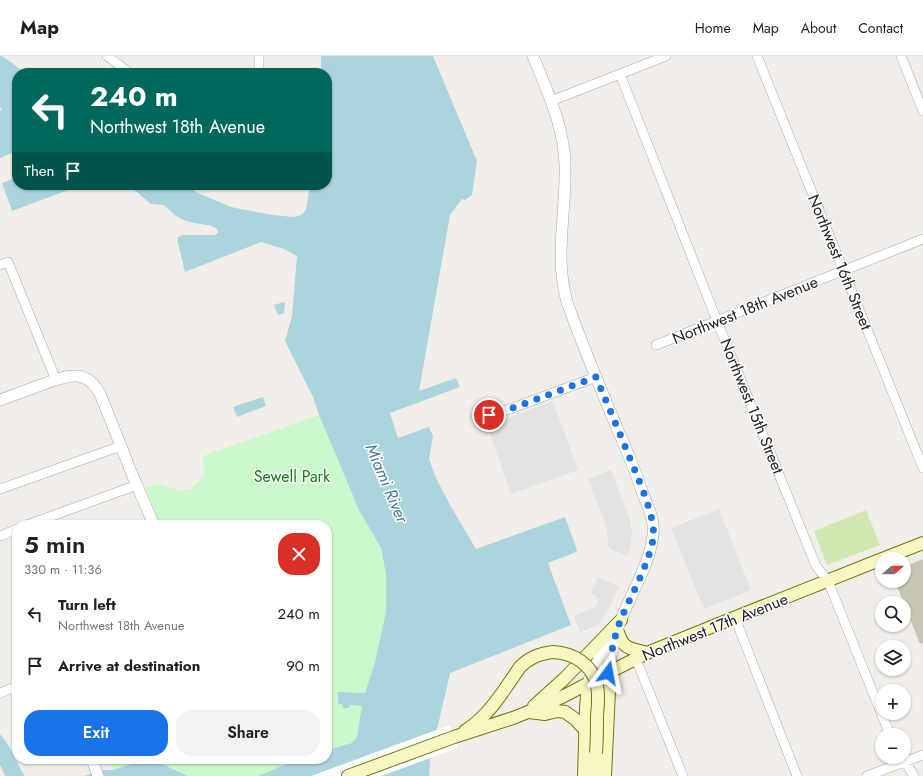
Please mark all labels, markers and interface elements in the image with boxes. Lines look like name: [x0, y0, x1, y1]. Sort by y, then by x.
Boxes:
text: Map: [20, 14, 59, 41]
text: Home: [695, 18, 731, 38]
text: Map: [753, 18, 779, 38]
text: About: [801, 18, 836, 38]
text: Contact: [858, 18, 903, 38]
text: 240 m: [90, 76, 178, 117]
icon: left: [24, 84, 76, 136]
text: Northwest 18th Avenue: [90, 114, 265, 140]
text: Then: [24, 160, 54, 182]
icon: arrive: [62, 160, 84, 182]
street label: Northwest 16th Street: [802, 191, 878, 333]
street label: Northwest 18th Avenue: [669, 270, 821, 350]
street label: Northwest 15th Street: [714, 335, 790, 477]
pin: [472, 398, 506, 432]
icon: arrive: [478, 404, 500, 426]
water label: Miami River: [360, 440, 415, 528]
park label: Sewell Park: [254, 465, 331, 488]
text: 5 min: [24, 527, 85, 562]
button: close: [278, 533, 320, 575]
north arrow: [875, 552, 911, 588]
map controls: [875, 552, 911, 764]
text: 330 m · 11:36: [24, 560, 102, 579]
street label: Northwest 17th Avenue: [639, 587, 791, 667]
text: Turn left: [58, 594, 116, 616]
button: search: [875, 596, 911, 632]
icon: left: [24, 603, 46, 625]
text: 240 m: [278, 603, 320, 625]
text: Northwest 18th Avenue: [58, 616, 184, 635]
button: layers: [875, 640, 911, 676]
position arrow: [587, 652, 629, 694]
icon: arrive: [24, 655, 46, 677]
text: Arrive at destination: [58, 655, 200, 677]
text: 90 m: [286, 655, 320, 677]
button: +: [875, 684, 911, 720]
button: Exit: [24, 710, 168, 756]
button: Share: [176, 710, 320, 756]
button: −: [875, 728, 911, 764]

